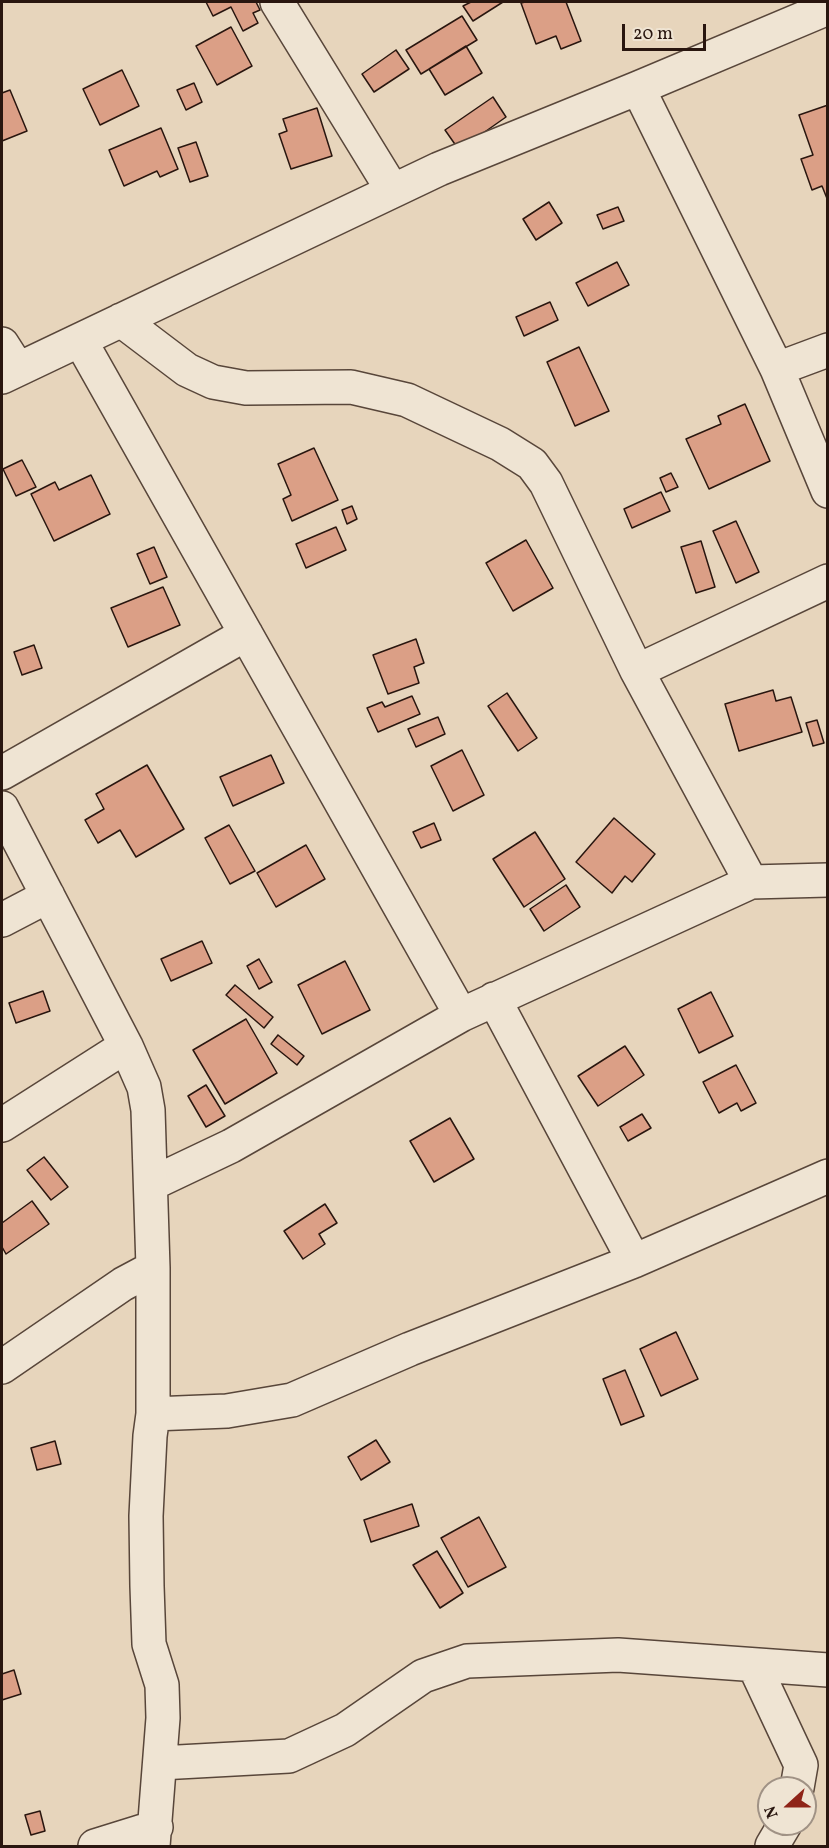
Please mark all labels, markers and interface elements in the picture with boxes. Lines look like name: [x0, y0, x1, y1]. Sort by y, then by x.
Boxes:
scale bar: [625, 12, 709, 50]
text: 20 m: [633, 22, 673, 47]
north arrow: [757, 1776, 817, 1836]
text: N: [760, 1802, 784, 1821]

